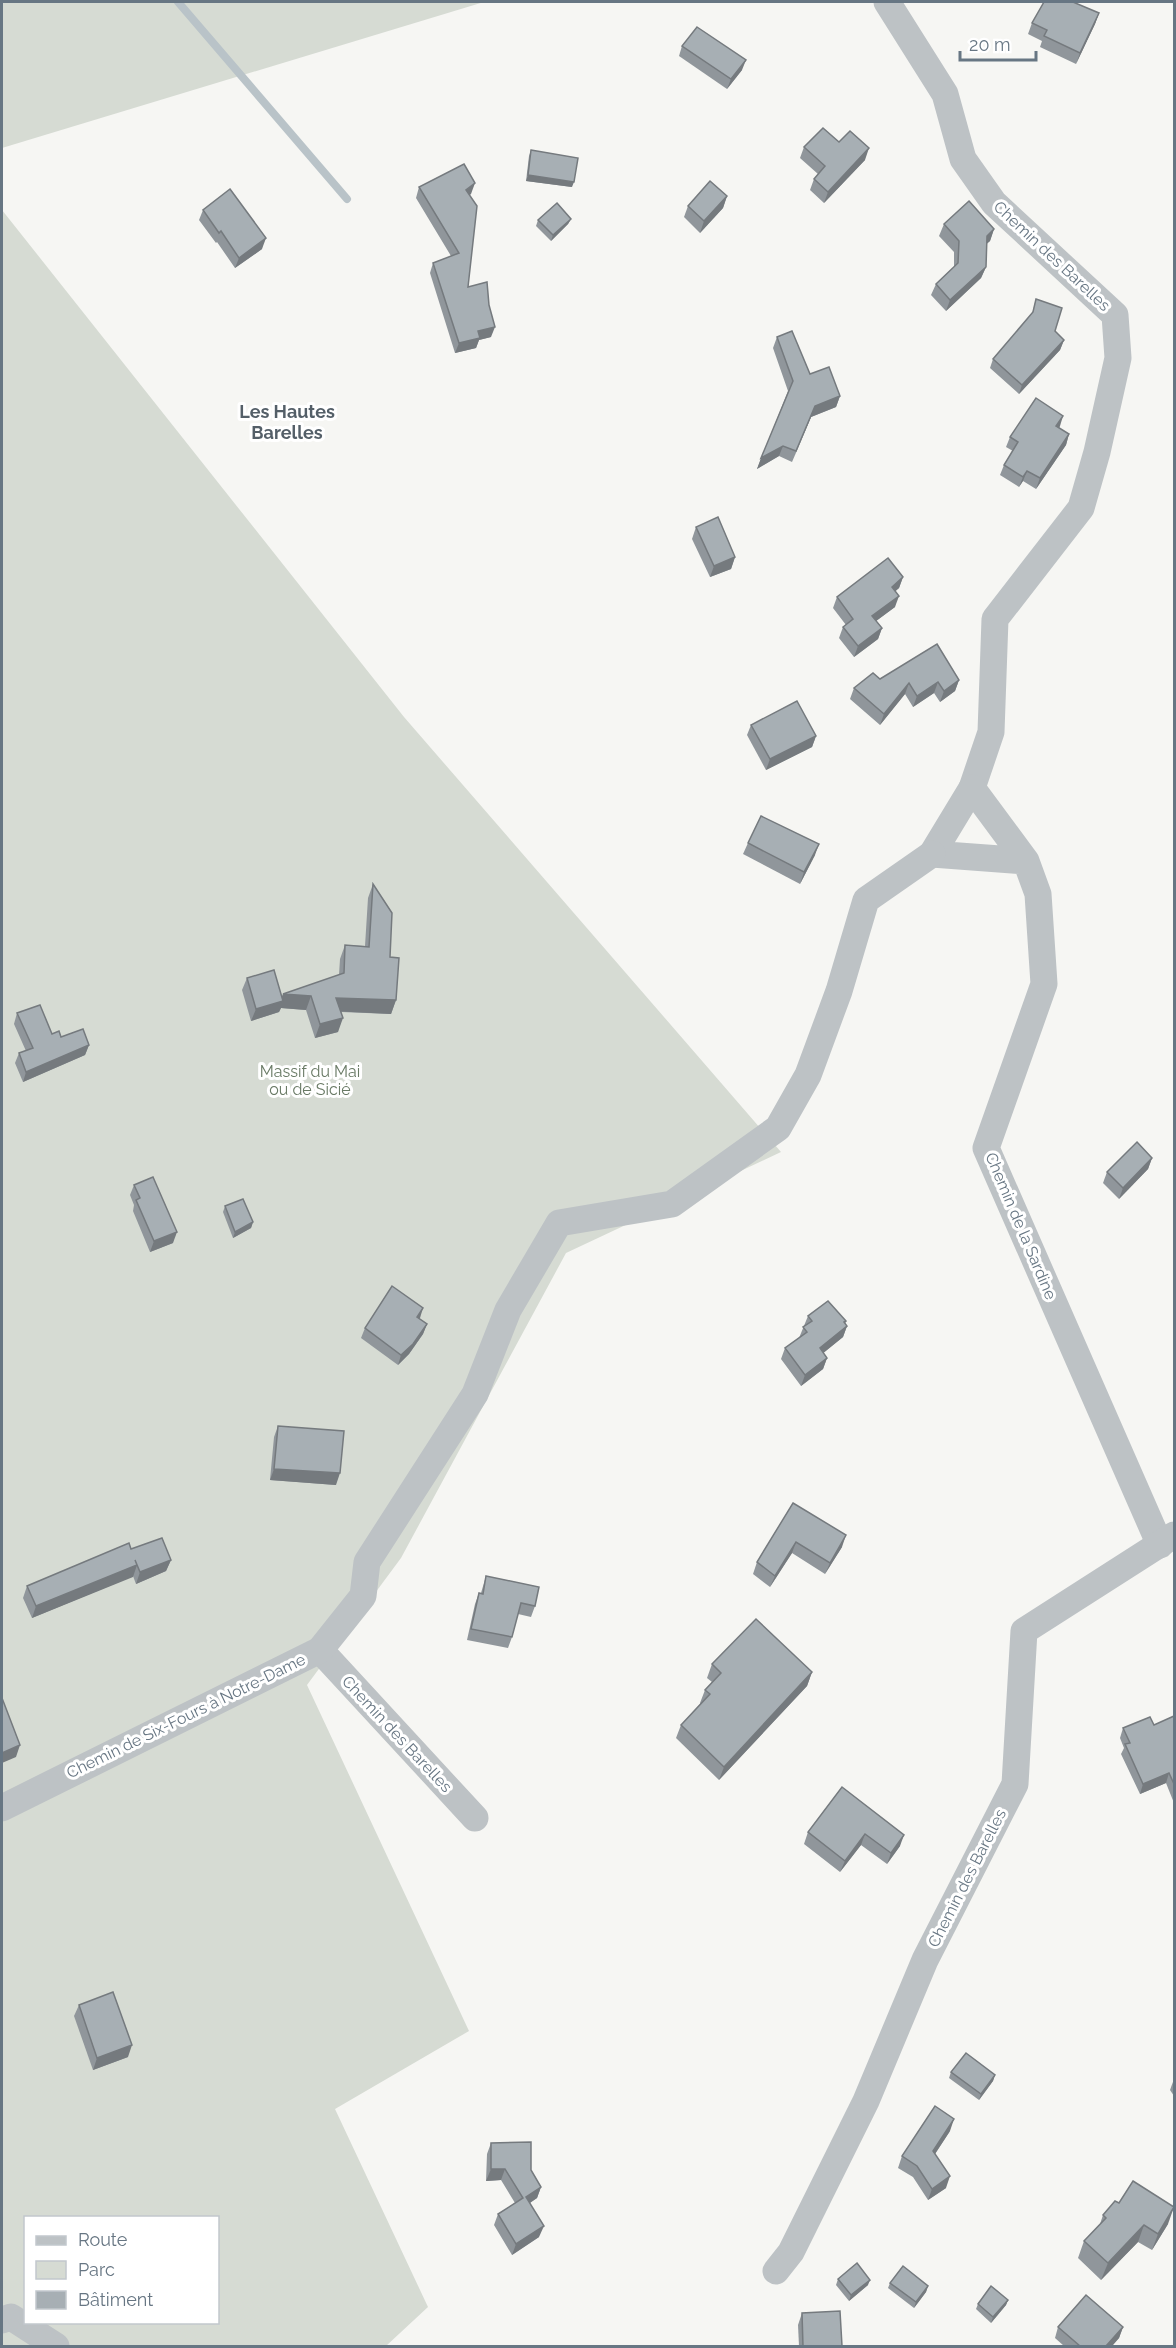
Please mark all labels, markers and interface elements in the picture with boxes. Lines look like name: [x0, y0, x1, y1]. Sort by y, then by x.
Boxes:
scale bar: [960, 24, 1036, 62]
text: 20 m: [969, 34, 1011, 55]
street label: Chemin des Barelles: [990, 197, 1114, 315]
district label: Les Hautes Barelles: [239, 401, 335, 443]
park label: Massif du Mai ou de Sicié: [260, 1062, 360, 1099]
street label: Chemin de la Sardine: [981, 1150, 1061, 1302]
street label: Chemin de Six-Fours à Notre-Dame: [64, 1650, 308, 1782]
street label: Chemin des Barelles: [338, 1672, 456, 1796]
street label: Chemin des Barelles: [924, 1806, 1010, 1950]
legend: [24, 2216, 219, 2324]
text: Route: [78, 2229, 128, 2250]
text: Parc: [78, 2259, 115, 2280]
text: Bâtiment: [78, 2289, 153, 2310]

